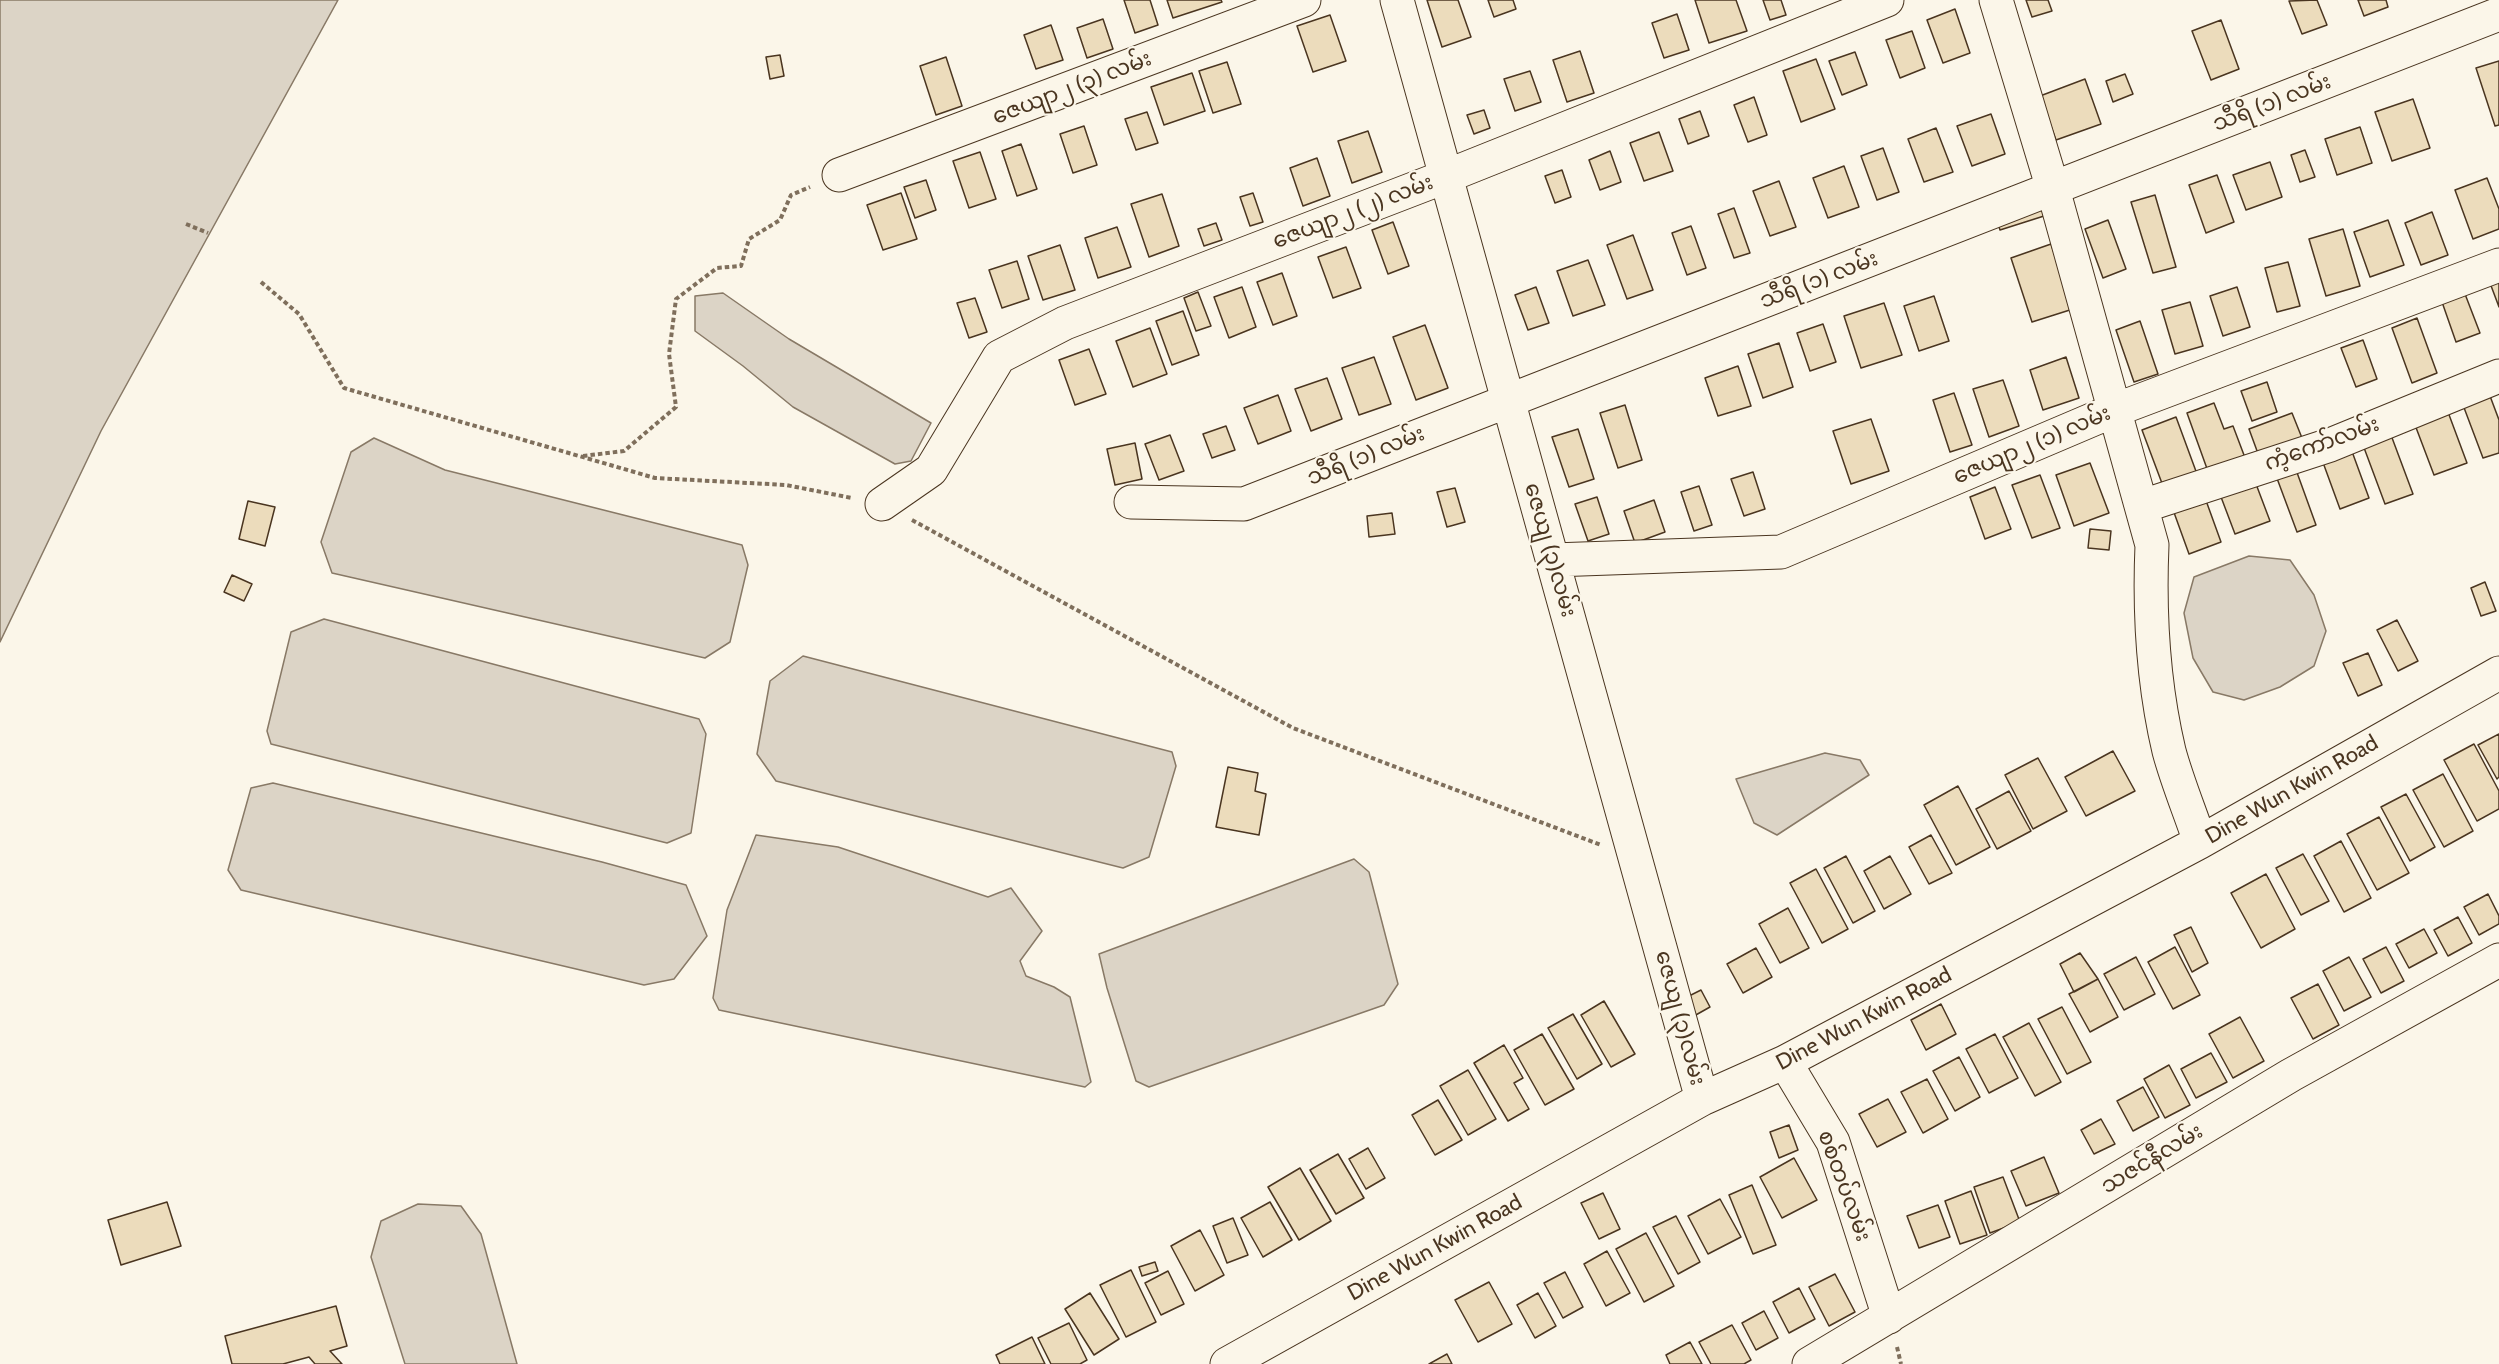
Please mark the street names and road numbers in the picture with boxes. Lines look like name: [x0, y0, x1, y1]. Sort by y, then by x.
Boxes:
street label: ဇေယျာ၂ (၃) လမ်း: [989, 45, 1155, 131]
street label: သီရိ (၁) လမ်း: [2209, 68, 2335, 138]
street label: ဇေယျာ၂ (၂) လမ်း: [1269, 169, 1437, 255]
street label: သီရိ (၁) လမ်း: [1756, 245, 1882, 315]
street label: ဇေယျာ၂ (၁) လမ်း: [1949, 400, 2115, 490]
street label: ကံ့ကော်လမ်း: [2261, 411, 2383, 477]
street label: သီရိ (၁) လမ်း: [1303, 420, 1429, 492]
street label: ဇေယျ (၃)လမ်း: [1518, 480, 1582, 620]
street label: Dine Wun Kwin Road: [2201, 730, 2383, 850]
street label: ဇေယျ (၃)လမ်း: [1649, 948, 1711, 1088]
street label: Dine Wun Kwin Road: [1772, 962, 1956, 1076]
street label: သဇင်နီလမ်း: [2096, 1118, 2208, 1200]
street label: စစ်တပ်လမ်း: [1812, 1127, 1876, 1245]
street label: Dine Wun Kwin Road: [1343, 1189, 1527, 1307]

